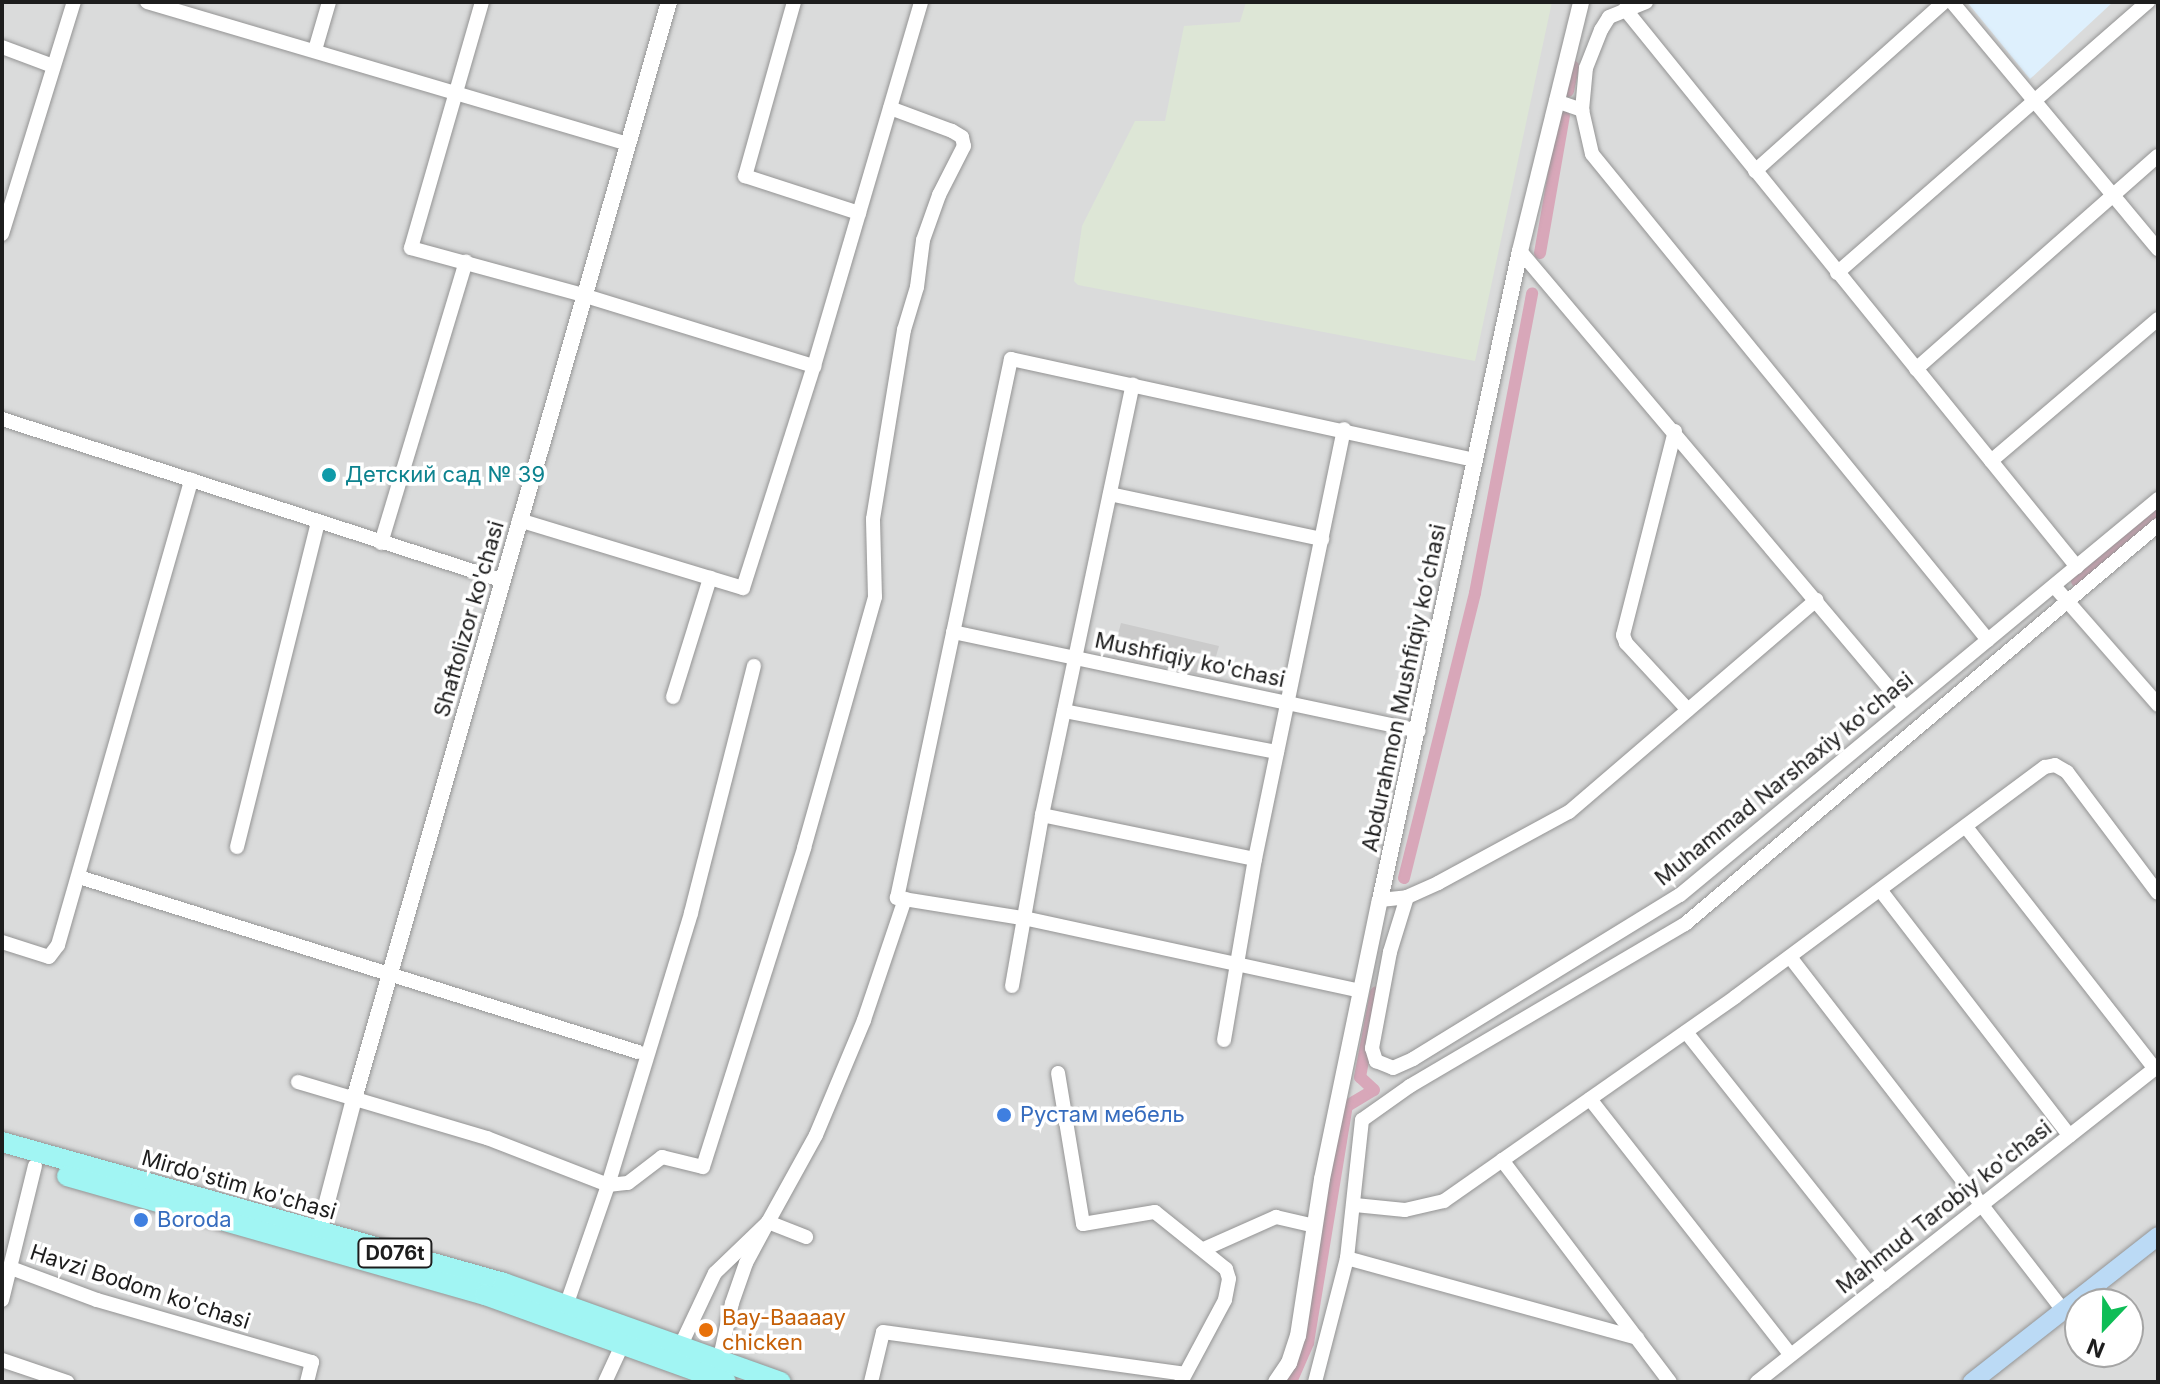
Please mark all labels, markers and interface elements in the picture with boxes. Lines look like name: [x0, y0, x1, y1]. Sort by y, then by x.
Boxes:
place label: Детский сад № 39: [345, 462, 545, 488]
marker: Детский сад № 39: [320, 466, 338, 484]
street label: Shaftolizor ko'chasi: [428, 518, 510, 720]
street label: Abdurahmon Mushfiqiy koʻchasi: [1356, 522, 1452, 854]
street label: Mushfiqiy ko'chasi: [1092, 627, 1288, 693]
street label: Muhammad Narshaxiy ko'chasi: [1650, 667, 1918, 891]
place label: Рустам мебель: [1020, 1102, 1185, 1128]
marker: Рустам мебель: [995, 1106, 1013, 1124]
street label: Mahmud Tarobiy ko'chasi: [1831, 1115, 2057, 1299]
street label: Mirdo'stim ko'chasi: [139, 1145, 339, 1225]
place label: Boroda: [157, 1207, 232, 1233]
marker: Boroda: [132, 1211, 150, 1229]
road number: D076t: [357, 1237, 433, 1269]
street label: Havzi Bodom ko'chasi: [27, 1239, 253, 1335]
north arrow: [2064, 1288, 2144, 1368]
place label: Bay-Baaaay chicken: [722, 1304, 846, 1356]
marker: Bay-Baaaay chicken: [697, 1321, 715, 1339]
text: N: [2083, 1333, 2108, 1364]

